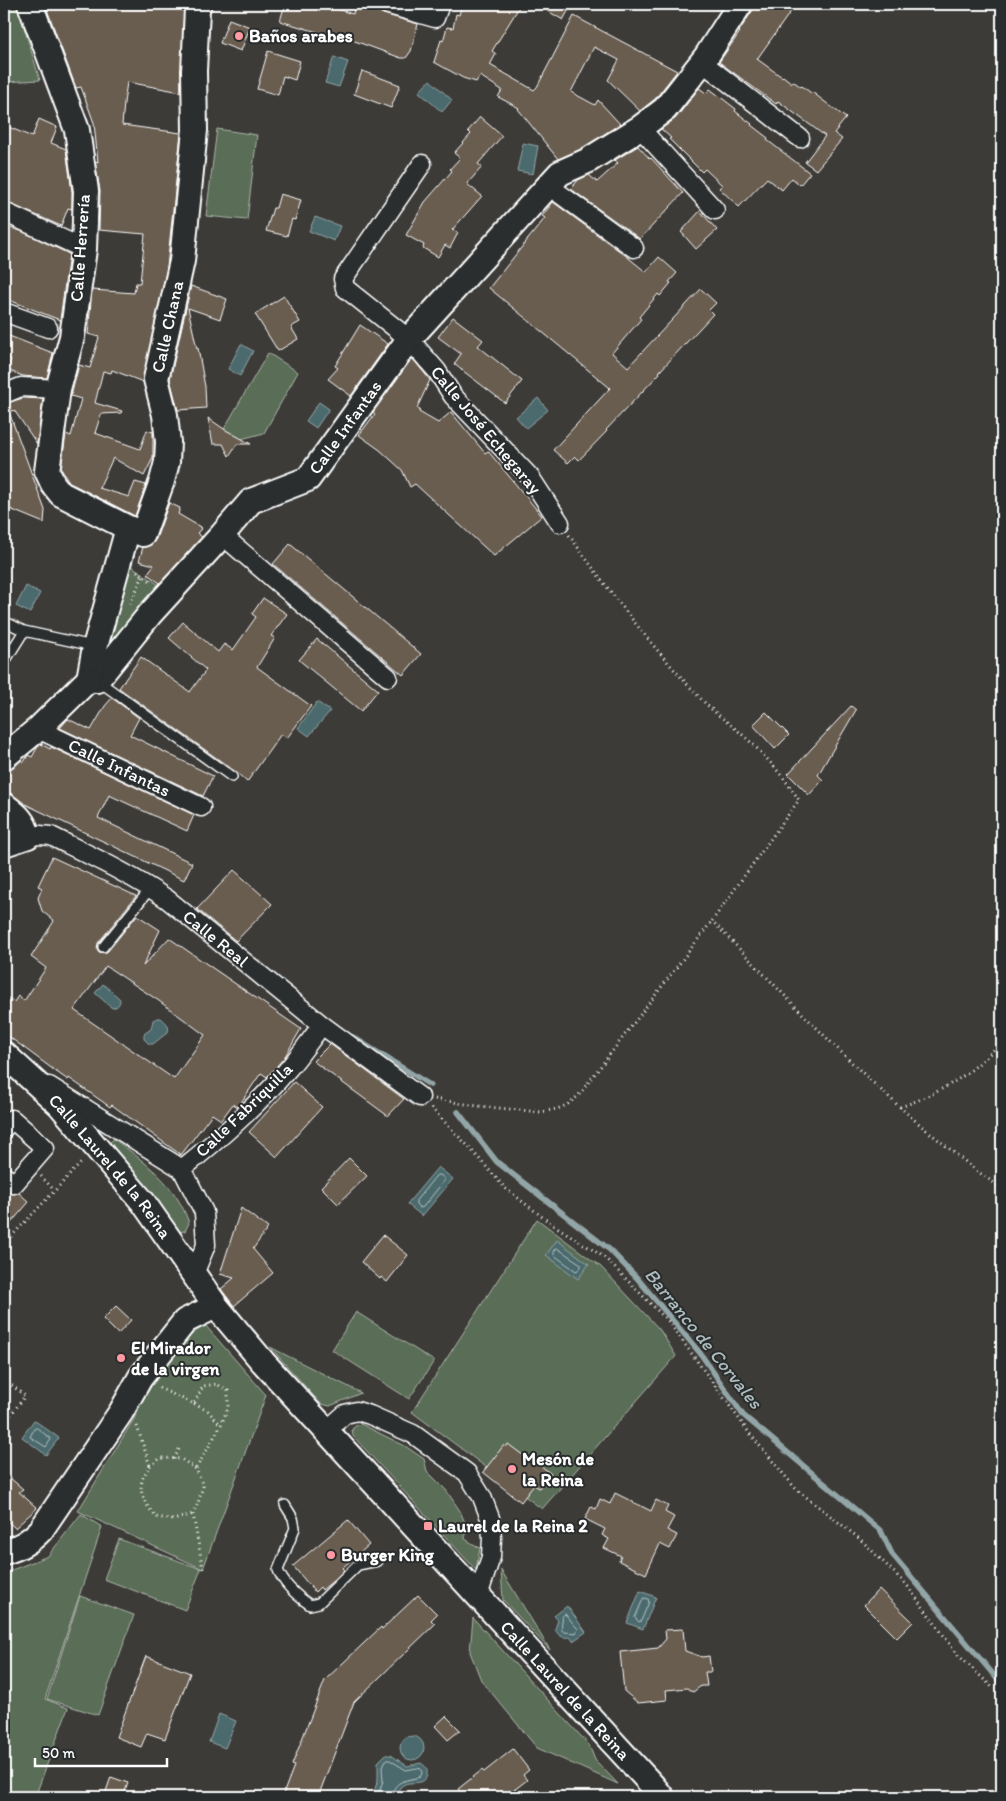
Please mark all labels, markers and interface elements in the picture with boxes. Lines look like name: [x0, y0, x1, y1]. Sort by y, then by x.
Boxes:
place label: Baños arabes: [249, 25, 353, 47]
marker: Baños arabes: [233, 30, 245, 42]
street label: Calle Herrería: [65, 193, 95, 303]
street label: Calle Chana: [147, 278, 188, 375]
street label: Calle José Echegaray: [426, 361, 547, 499]
street label: Calle Infantas: [304, 376, 387, 479]
street label: Calle Infantas: [64, 734, 174, 802]
street label: Calle Real: [178, 905, 253, 972]
street label: Calle Fabriquilla: [191, 1058, 298, 1162]
street label: Calle Laurel de la Reina: [44, 1089, 177, 1244]
water label: Barranco de Corvales: [640, 1263, 768, 1414]
place label: El Mirador de la virgen: [131, 1337, 220, 1380]
marker: El Mirador de la virgen: [115, 1352, 127, 1364]
place label: Mesón de la Reina: [522, 1448, 594, 1491]
marker: Mesón de la Reina: [506, 1463, 518, 1475]
place label: Laurel de la Reina 2: [438, 1515, 588, 1537]
marker: Laurel de la Reina 2: [422, 1520, 434, 1532]
place label: Burger King: [341, 1544, 435, 1566]
marker: Burger King: [325, 1549, 337, 1561]
street label: Calle Laurel de la Reina: [496, 1616, 635, 1765]
scale bar: [35, 1736, 168, 1768]
text: 50 m: [42, 1744, 75, 1762]

